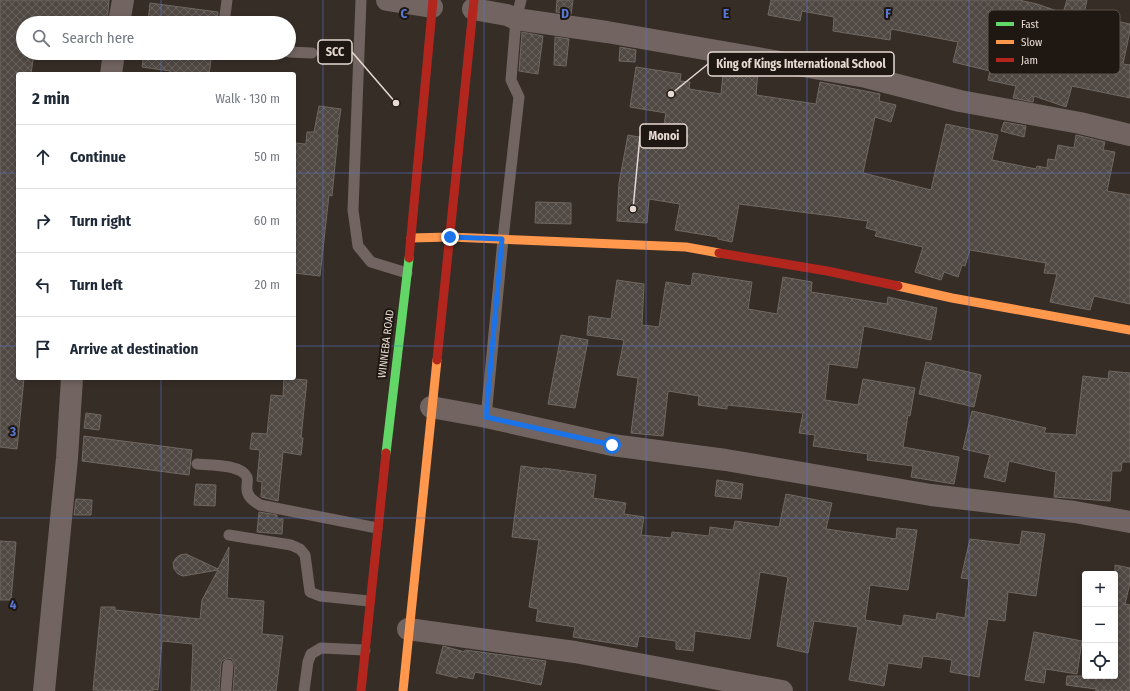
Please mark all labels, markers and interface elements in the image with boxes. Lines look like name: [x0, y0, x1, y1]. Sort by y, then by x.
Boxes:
text: C: [401, 6, 408, 21]
text: D: [561, 6, 569, 21]
text: E: [723, 6, 729, 21]
text: F: [885, 6, 891, 21]
legend: [988, 10, 1120, 74]
search box: [16, 16, 296, 60]
text: Fast: [1021, 18, 1039, 31]
icon: search: [30, 27, 52, 49]
text: Search here: [62, 29, 134, 47]
text: Slow: [1021, 36, 1042, 49]
callout: SCC: [318, 40, 352, 64]
text: SCC: [326, 45, 345, 59]
callout: King of Kings International School: [708, 52, 894, 76]
text: Jam: [1021, 54, 1038, 67]
text: King of Kings International School: [716, 57, 886, 71]
text: 2 min: [32, 88, 70, 109]
text: Walk · 130 m: [215, 91, 280, 106]
callout: Monoi: [640, 124, 687, 148]
text: Monoi: [649, 129, 679, 143]
icon: ahead: [32, 146, 54, 168]
text: Continue: [70, 148, 126, 166]
text: 50 m: [254, 149, 280, 164]
icon: right: [32, 210, 54, 232]
text: Turn right: [70, 212, 131, 230]
text: 60 m: [254, 213, 280, 228]
route end: [441, 228, 459, 246]
icon: left: [32, 274, 54, 296]
text: Turn left: [70, 276, 123, 294]
text: 20 m: [254, 277, 280, 292]
street label: WINNEBA ROAD: [375, 309, 397, 379]
icon: arrive: [32, 338, 54, 360]
text: Arrive at destination: [70, 340, 198, 358]
text: 3: [9, 424, 16, 439]
route start: [603, 436, 621, 454]
map controls: [1082, 571, 1118, 679]
button: +: [1082, 571, 1118, 607]
text: 4: [10, 597, 17, 612]
button: −: [1082, 607, 1118, 643]
button: locate: [1082, 643, 1118, 679]

